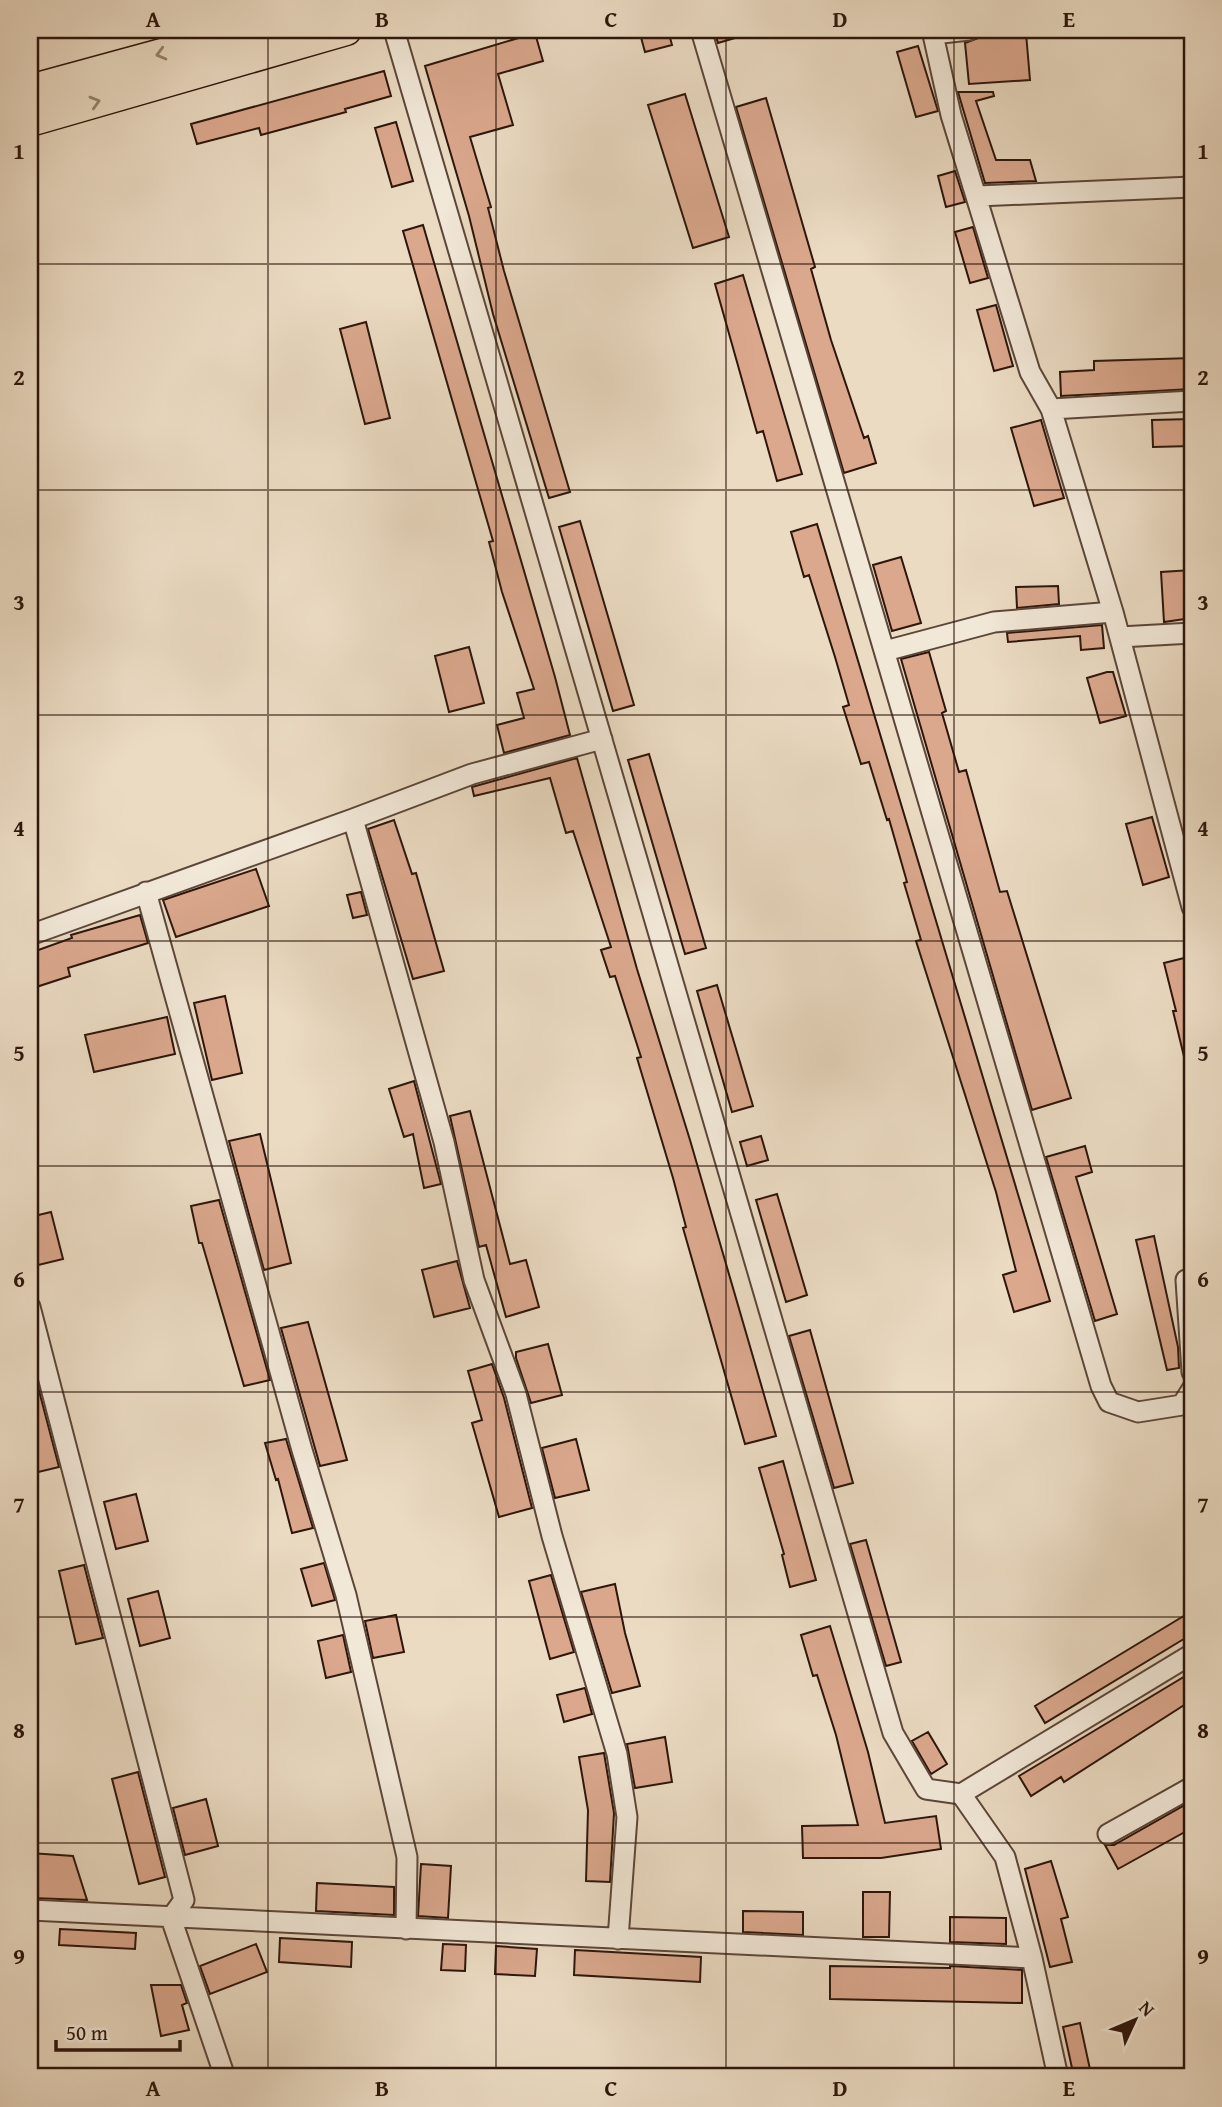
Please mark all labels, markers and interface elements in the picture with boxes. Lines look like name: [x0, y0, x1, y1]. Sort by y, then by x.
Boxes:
text: A: [146, 2, 161, 35]
text: B: [375, 2, 389, 35]
text: C: [604, 2, 618, 35]
text: D: [833, 2, 848, 35]
text: E: [1063, 2, 1075, 35]
one-way arrow: [155, 46, 167, 61]
one-way arrow: [89, 96, 101, 110]
text: 1: [13, 134, 25, 167]
text: 1: [1197, 134, 1209, 167]
text: 2: [13, 360, 25, 393]
text: 2: [1197, 360, 1209, 393]
text: 3: [13, 585, 25, 618]
text: 3: [1197, 585, 1209, 618]
text: 4: [13, 811, 25, 844]
text: 4: [1197, 811, 1209, 844]
text: 5: [13, 1036, 25, 1069]
text: 5: [1197, 1036, 1209, 1069]
text: 6: [13, 1262, 25, 1295]
text: 6: [1197, 1262, 1209, 1295]
text: 7: [13, 1488, 25, 1521]
text: 7: [1197, 1488, 1209, 1521]
text: 8: [13, 1713, 25, 1746]
text: 8: [1197, 1713, 1209, 1746]
text: 9: [13, 1939, 25, 1972]
text: 9: [1197, 1939, 1209, 1972]
north arrow: [1100, 1984, 1170, 2054]
text: N: [1133, 1994, 1162, 2023]
scale bar: [56, 2009, 180, 2053]
text: 50 m: [66, 2017, 108, 2048]
text: A: [146, 2071, 161, 2104]
text: B: [375, 2071, 389, 2104]
text: C: [604, 2071, 618, 2104]
text: D: [833, 2071, 848, 2104]
text: E: [1063, 2071, 1075, 2104]

